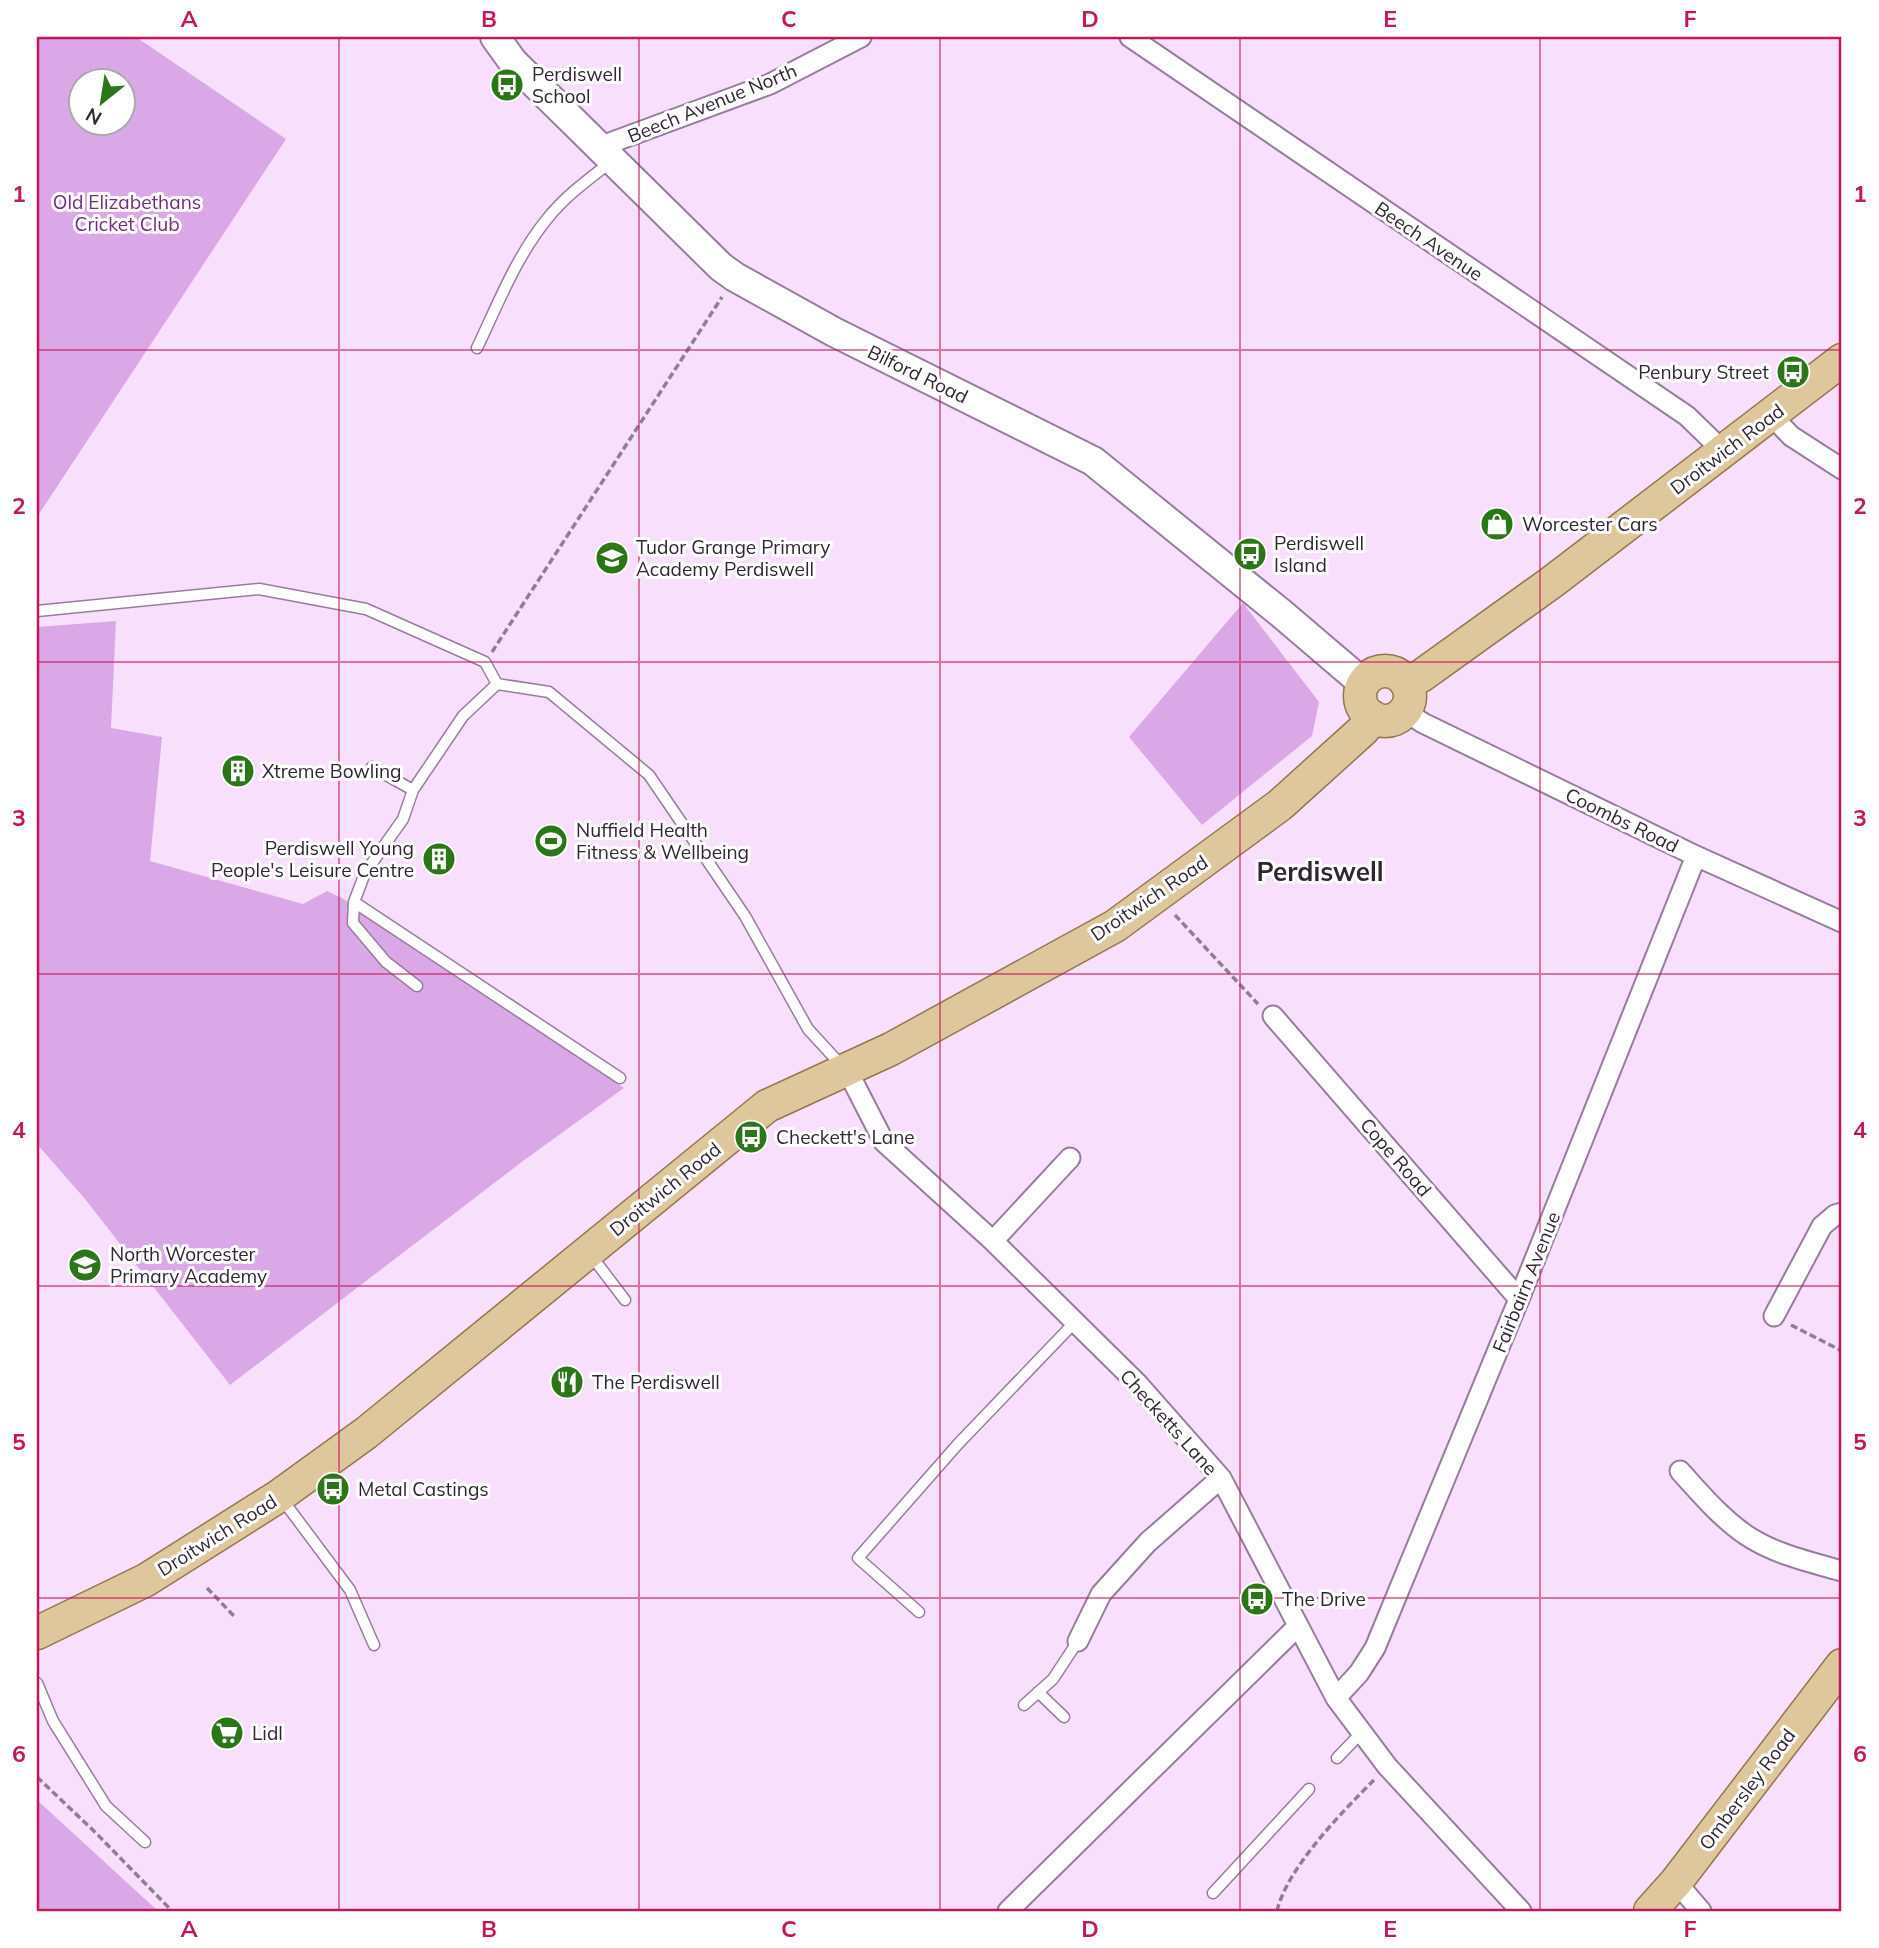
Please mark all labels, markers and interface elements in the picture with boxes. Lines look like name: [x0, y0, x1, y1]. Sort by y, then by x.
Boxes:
text: A: [180, 4, 198, 33]
text: B: [481, 4, 497, 33]
text: C: [781, 4, 797, 33]
text: D: [1081, 4, 1099, 33]
text: E: [1383, 4, 1397, 33]
text: F: [1683, 4, 1697, 33]
street label: Beech Avenue North: [624, 58, 800, 148]
place label: Perdiswell School: [532, 62, 622, 108]
north arrow: [66, 66, 136, 136]
bus stop icon: Perdiswell School: [488, 66, 526, 104]
text: N: [81, 103, 106, 131]
text: 1: [12, 179, 26, 208]
text: 1: [1853, 179, 1867, 208]
park label: Old Elizabethans Cricket Club: [53, 190, 201, 236]
street label: Beech Avenue: [1370, 196, 1488, 286]
street label: Bilford Road: [864, 339, 972, 409]
bus stop icon: Penbury Street: [1774, 353, 1812, 391]
place label: Penbury Street: [1638, 360, 1769, 384]
street label: Droitwich Road: [1665, 398, 1789, 500]
text: 2: [12, 491, 26, 520]
text: 2: [1853, 491, 1867, 520]
shop icon: Worcester Cars: [1478, 505, 1516, 543]
place label: Worcester Cars: [1522, 512, 1658, 536]
place label: Perdiswell Island: [1274, 531, 1364, 577]
place label: Tudor Grange Primary Academy Perdiswell: [636, 535, 830, 581]
bus stop icon: Perdiswell Island: [1231, 535, 1269, 573]
school or university icon: Tudor Grange Primary Academy Perdiswell: [593, 539, 631, 577]
building icon: Xtreme Bowling: [219, 752, 257, 790]
place label: Xtreme Bowling: [262, 759, 402, 783]
street label: Coombs Road: [1561, 782, 1683, 858]
text: 3: [12, 803, 26, 832]
text: 3: [1853, 803, 1867, 832]
place label: Nuffield Health Fitness & Wellbeing: [576, 818, 749, 864]
sports icon: Nuffield Health Fitness & Wellbeing: [532, 822, 570, 860]
place label: Perdiswell Young People's Leisure Centre: [211, 836, 414, 882]
building icon: Perdiswell Young People's Leisure Centre: [420, 840, 458, 878]
street label: Droitwich Road: [1086, 850, 1212, 946]
district label: Perdiswell: [1256, 855, 1384, 888]
street label: Cope Road: [1355, 1113, 1437, 1201]
text: 4: [12, 1115, 26, 1144]
text: 4: [1853, 1115, 1867, 1144]
bus stop icon: Checkett's Lane: [732, 1118, 770, 1156]
place label: Checkett's Lane: [776, 1125, 915, 1149]
street label: Droitwich Road: [605, 1137, 725, 1241]
street label: Fairbairn Avenue: [1487, 1208, 1565, 1356]
place label: North Worcester Primary Academy: [110, 1242, 267, 1288]
school or university icon: North Worcester Primary Academy: [66, 1246, 104, 1284]
restaurant icon: The Perdiswell: [548, 1363, 586, 1401]
street label: Checketts Lane: [1115, 1364, 1223, 1480]
place label: The Perdiswell: [592, 1370, 720, 1394]
text: 5: [12, 1427, 26, 1456]
text: 5: [1853, 1427, 1867, 1456]
bus stop icon: Metal Castings: [314, 1470, 352, 1508]
place label: Metal Castings: [358, 1477, 489, 1501]
street label: Droitwich Road: [153, 1489, 281, 1581]
bus stop icon: The Drive: [1238, 1580, 1276, 1618]
place label: The Drive: [1282, 1587, 1366, 1611]
supermarket icon: Lidl: [208, 1714, 246, 1752]
place label: Lidl: [252, 1721, 283, 1745]
street label: Ombersley Road: [1694, 1724, 1800, 1854]
text: 6: [12, 1739, 26, 1768]
text: 6: [1853, 1739, 1867, 1768]
text: A: [180, 1914, 198, 1943]
text: B: [481, 1914, 497, 1943]
text: C: [781, 1914, 797, 1943]
text: D: [1081, 1914, 1099, 1943]
text: E: [1383, 1914, 1397, 1943]
text: F: [1683, 1914, 1697, 1943]

